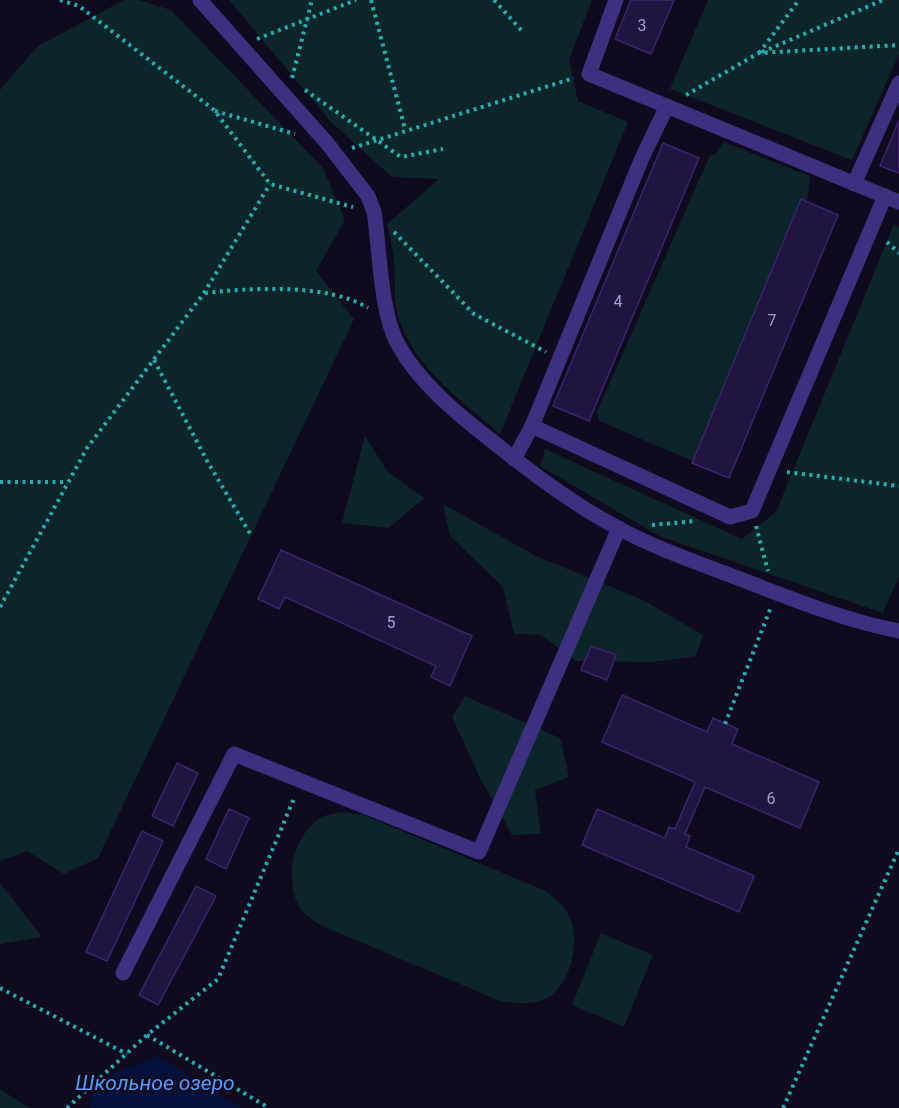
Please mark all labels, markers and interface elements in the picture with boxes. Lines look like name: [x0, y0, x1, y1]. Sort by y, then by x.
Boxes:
house number: 3: [638, 16, 647, 35]
house number: 4: [614, 292, 623, 311]
house number: 7: [768, 311, 777, 330]
house number: 5: [387, 613, 396, 632]
house number: 6: [767, 789, 776, 808]
water label: Школьное озеро: [75, 1071, 235, 1095]

